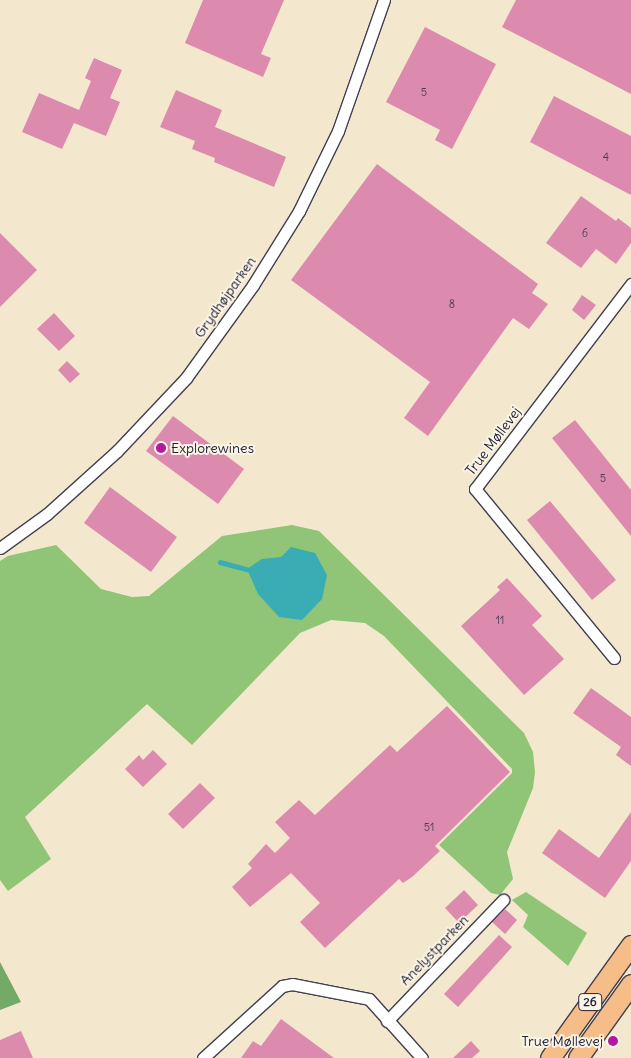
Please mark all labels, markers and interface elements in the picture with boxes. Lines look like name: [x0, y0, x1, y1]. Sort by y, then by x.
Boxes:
house number: 5: [421, 85, 427, 99]
house number: 4: [603, 150, 609, 164]
house number: 6: [582, 226, 588, 240]
street label: Grydhøjparken: [191, 253, 259, 341]
house number: 8: [449, 297, 455, 311]
street label: True Møllevej: [462, 403, 524, 479]
place label: Explorewines: [171, 440, 254, 456]
marker: Explorewines: [155, 442, 167, 454]
house number: 5: [600, 471, 606, 485]
house number: 11: [496, 613, 504, 627]
house number: 51: [424, 820, 434, 834]
street label: Anelystparken: [396, 911, 472, 989]
road number: 26: [578, 992, 602, 1012]
place label: True Møllevej: [522, 1033, 603, 1049]
marker: True Møllevej: [607, 1035, 619, 1047]

